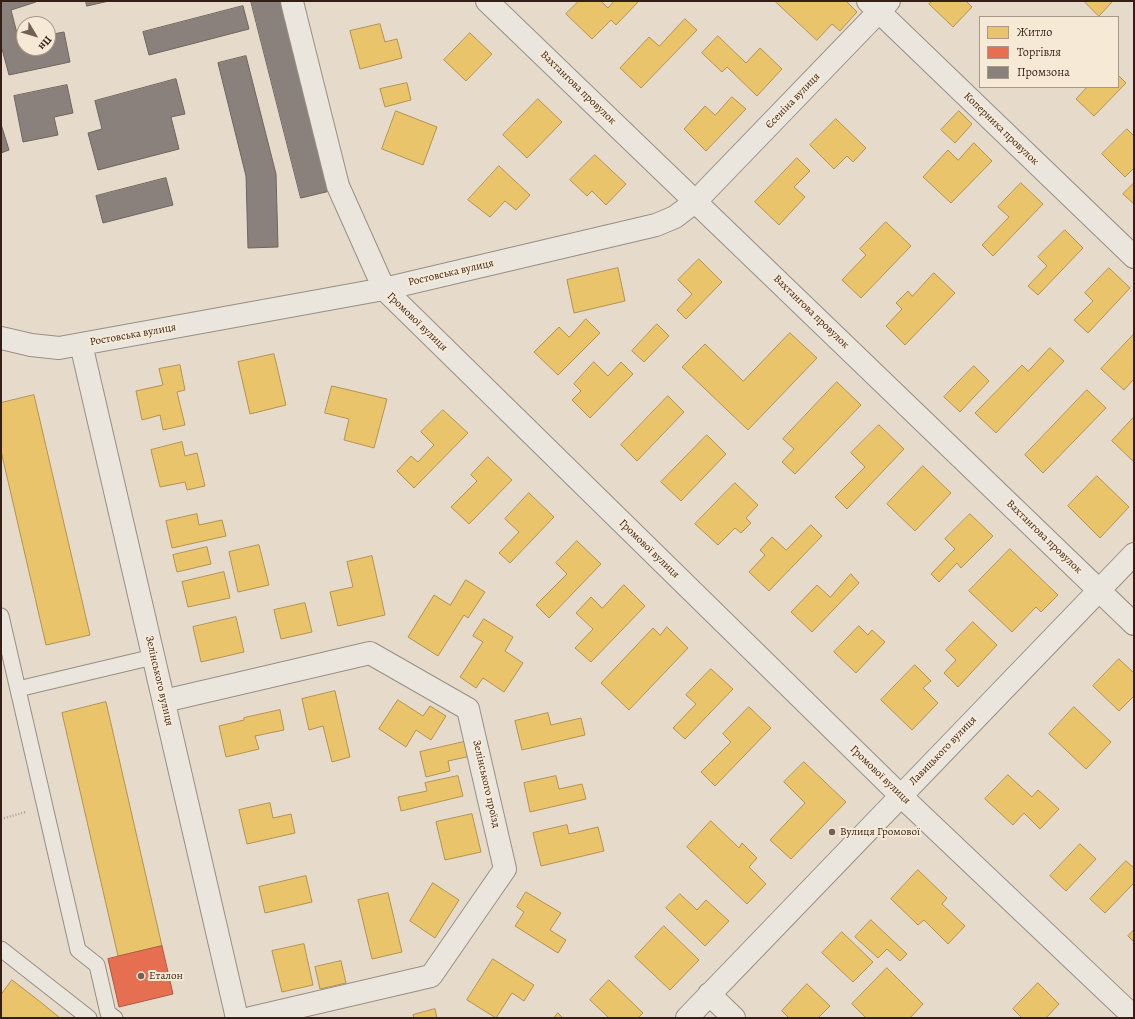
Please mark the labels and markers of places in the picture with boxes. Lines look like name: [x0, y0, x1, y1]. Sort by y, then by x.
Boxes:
place label: Вулиця Громової: [840, 825, 920, 839]
marker: Вулиця Громової: [827, 827, 837, 837]
place label: Еталон: [149, 969, 183, 983]
marker: Еталон: [136, 971, 146, 981]

